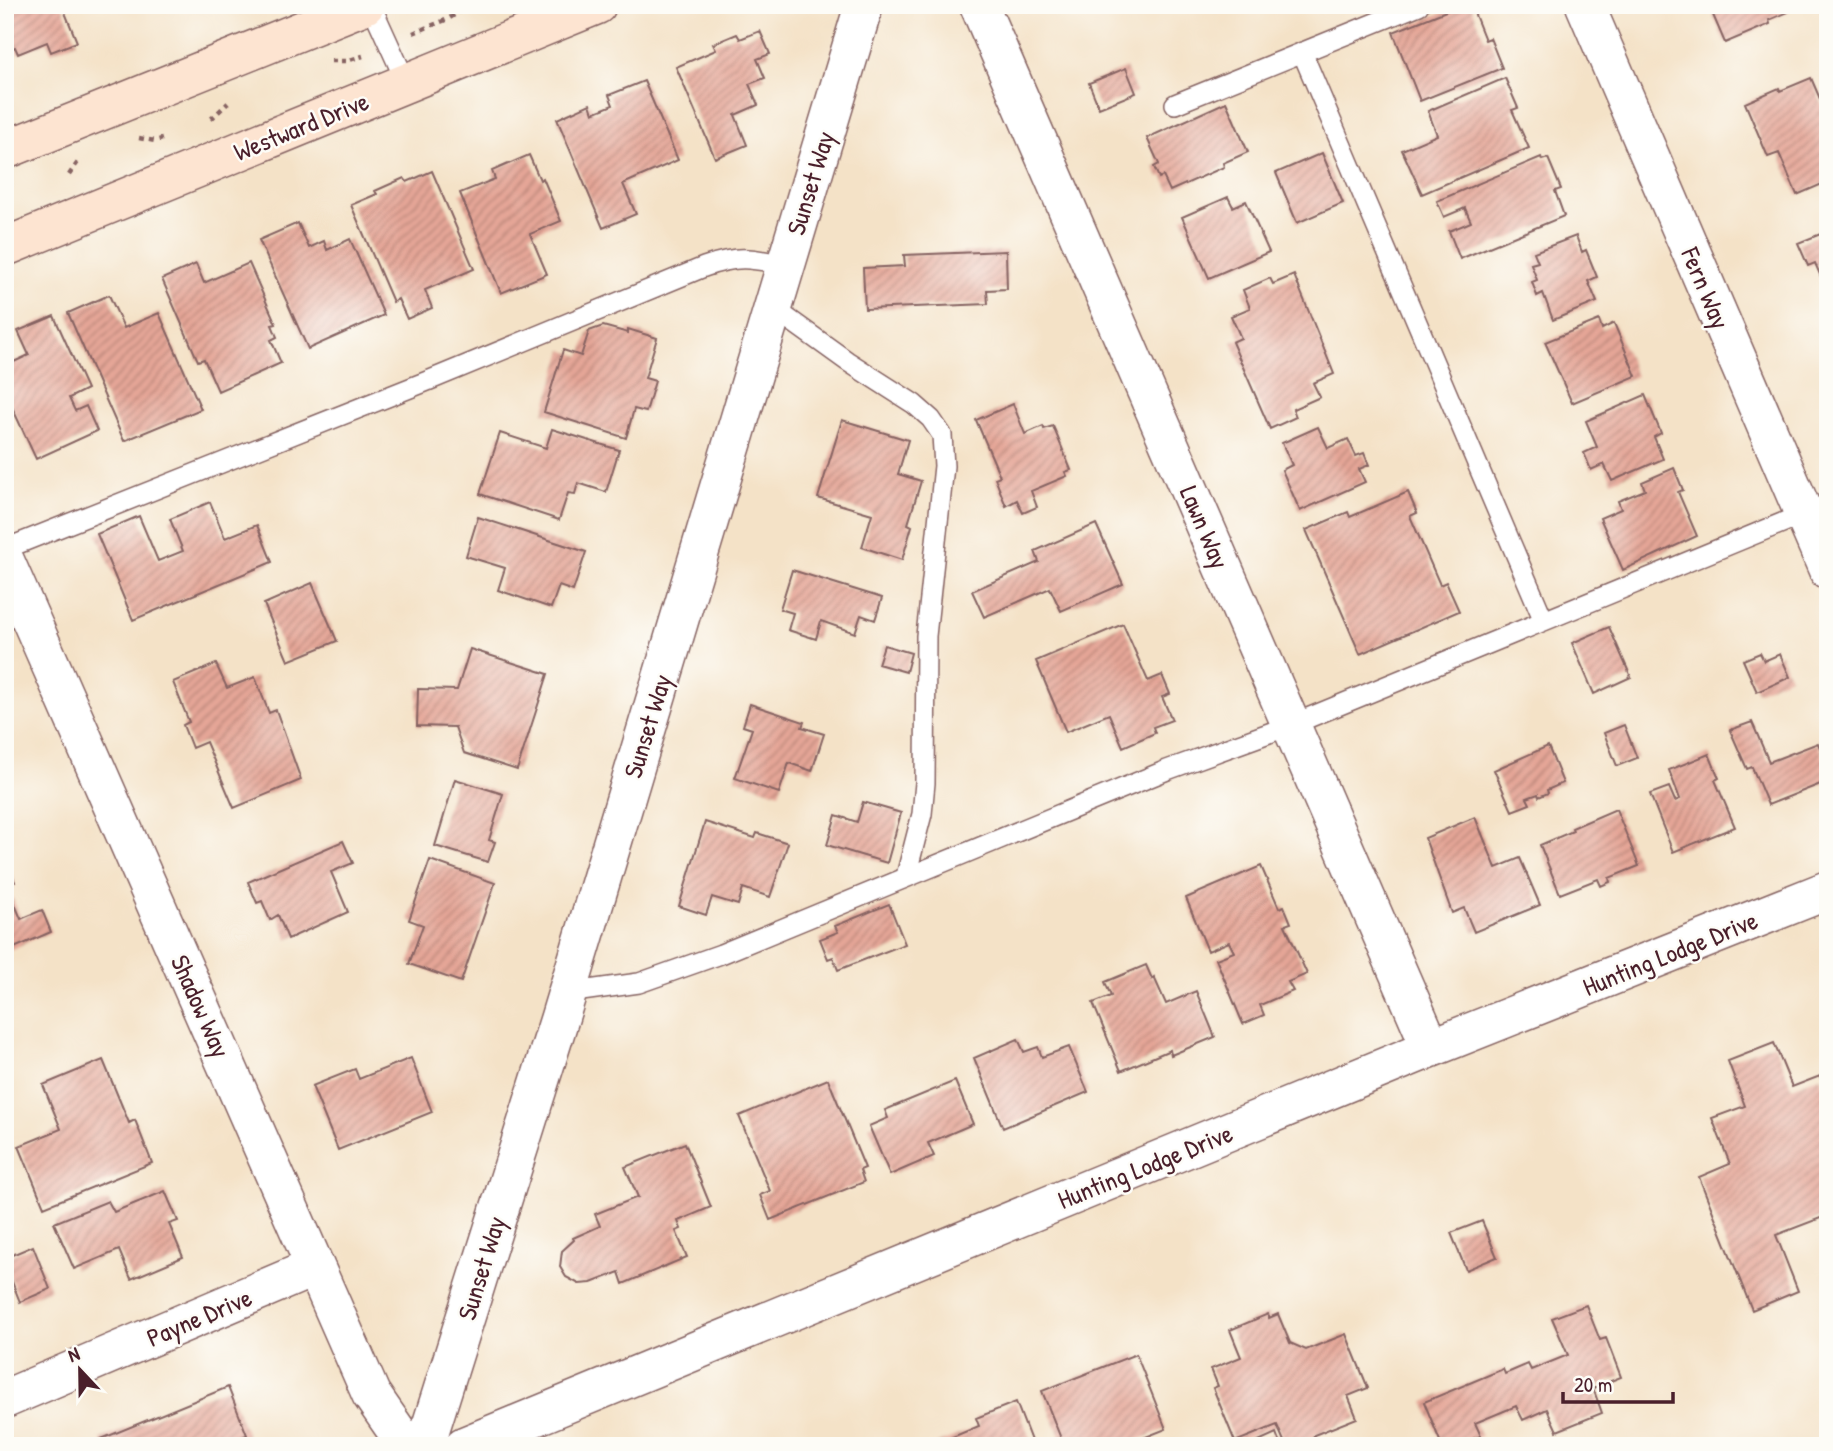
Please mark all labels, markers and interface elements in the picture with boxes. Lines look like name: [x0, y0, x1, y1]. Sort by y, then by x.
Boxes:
street label: Westward Drive: [228, 83, 374, 169]
street label: Sunset Way: [778, 127, 842, 239]
street label: Fern Way: [1673, 241, 1739, 334]
street label: Lawn Way: [1172, 480, 1238, 574]
street label: Sunset Way: [615, 670, 679, 782]
street label: Hunting Lodge Drive: [1577, 902, 1763, 1004]
street label: Shadow Way: [163, 949, 239, 1063]
street label: Hunting Lodge Drive: [1052, 1115, 1238, 1217]
street label: Sunset Way: [449, 1212, 513, 1324]
street label: Payne Drive: [141, 1279, 257, 1355]
north arrow: [46, 1336, 116, 1406]
text: N: [64, 1340, 83, 1368]
scale bar: [1563, 1360, 1674, 1404]
text: 20 m: [1574, 1370, 1612, 1399]

